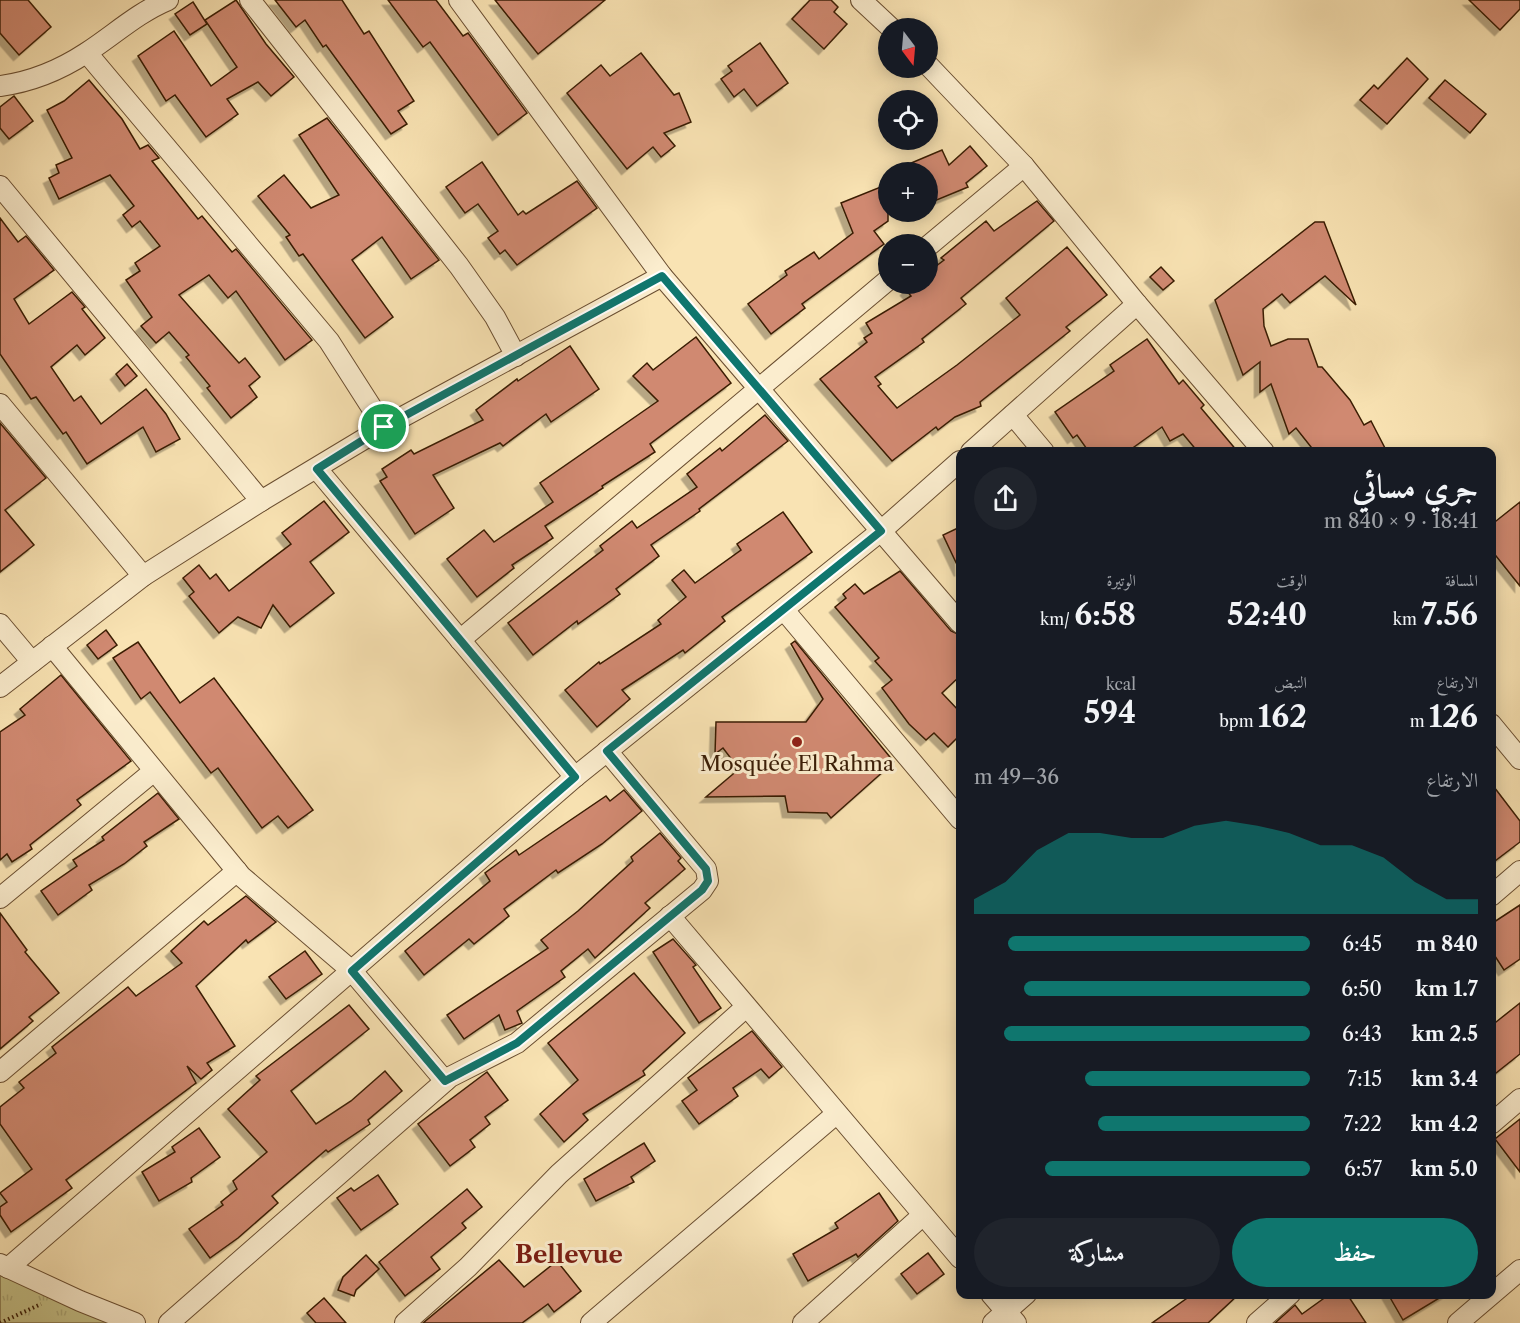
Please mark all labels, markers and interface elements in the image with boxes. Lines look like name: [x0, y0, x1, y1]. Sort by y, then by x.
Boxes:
north arrow: [878, 18, 938, 78]
map controls: [878, 18, 938, 294]
button: locate: [878, 90, 938, 150]
button: +: [878, 162, 938, 222]
button: −: [878, 234, 938, 294]
pin: [358, 401, 409, 452]
icon: arrive: [367, 410, 400, 443]
text: جري مسائي: [1352, 466, 1478, 507]
button: share: [974, 467, 1037, 530]
text: 18:41 · 9 × 840 m: [1324, 509, 1478, 533]
text: الوتيرة: [1106, 570, 1136, 590]
text: الوقت: [1276, 570, 1307, 590]
text: المسافة: [1445, 570, 1478, 590]
text: 6:58: [1074, 596, 1136, 633]
text: 52:40: [1227, 596, 1307, 633]
text: 7.56: [1421, 596, 1478, 633]
text: /km: [1040, 609, 1074, 629]
text: km: [1393, 609, 1421, 629]
text: النبض: [1274, 672, 1307, 692]
text: الارتفاع: [1436, 672, 1478, 692]
text: kcal: [1106, 674, 1136, 694]
text: 594: [1084, 694, 1136, 731]
text: 162: [1258, 698, 1307, 735]
text: 126: [1429, 698, 1478, 735]
text: bpm: [1219, 711, 1258, 731]
text: m: [1410, 711, 1429, 731]
marker: Mosquée El Rahma: [790, 735, 804, 749]
place label: Mosquée El Rahma: [700, 751, 895, 776]
text: 36–49 m: [974, 765, 1059, 789]
text: الارتفاع: [1426, 768, 1478, 792]
text: 6:45: [1342, 932, 1382, 956]
text: 840 m: [1416, 932, 1478, 956]
text: 6:50: [1341, 977, 1382, 1001]
text: 1.7 km: [1415, 977, 1478, 1001]
text: 6:43: [1342, 1022, 1382, 1046]
text: 2.5 km: [1411, 1022, 1478, 1046]
text: 7:15: [1347, 1067, 1382, 1091]
text: 3.4 km: [1411, 1067, 1478, 1091]
text: 7:22: [1344, 1112, 1382, 1136]
text: 4.2 km: [1411, 1112, 1478, 1136]
text: 6:57: [1344, 1157, 1382, 1181]
text: 5.0 km: [1411, 1157, 1478, 1181]
button: مشاركة: [974, 1218, 1220, 1287]
button: حفظ: [1232, 1218, 1478, 1287]
district label: Bellevue: [515, 1240, 623, 1269]

